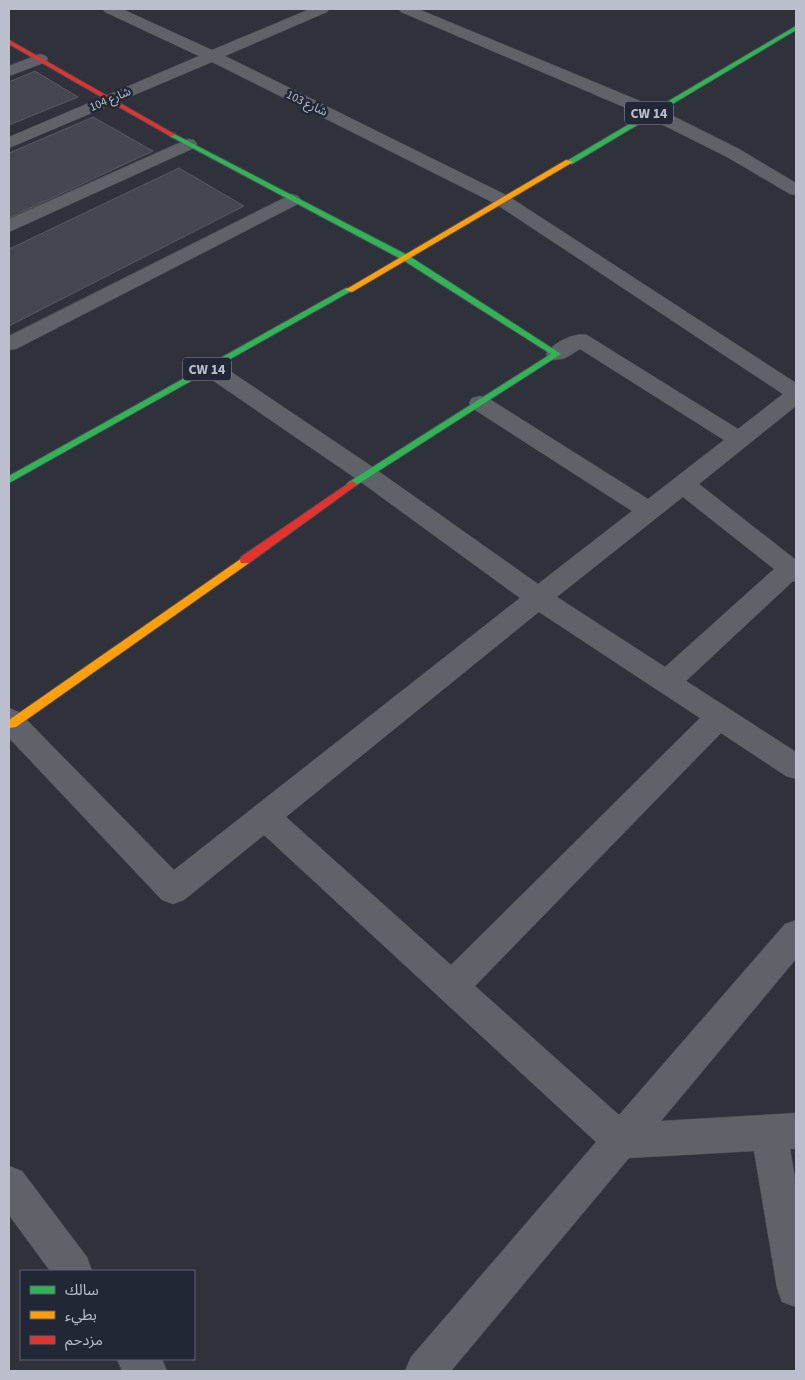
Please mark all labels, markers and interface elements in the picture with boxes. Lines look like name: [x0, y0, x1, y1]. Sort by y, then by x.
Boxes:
street label: شارع 104: [87, 83, 134, 116]
street label: شارع 103: [283, 86, 330, 121]
road number: CW 14: [625, 102, 673, 125]
road number: CW 14: [183, 358, 231, 380]
legend: [20, 1270, 195, 1360]
text: سالك: [65, 1280, 99, 1301]
text: بطيء: [65, 1305, 97, 1326]
text: مزدحم: [65, 1330, 103, 1351]

